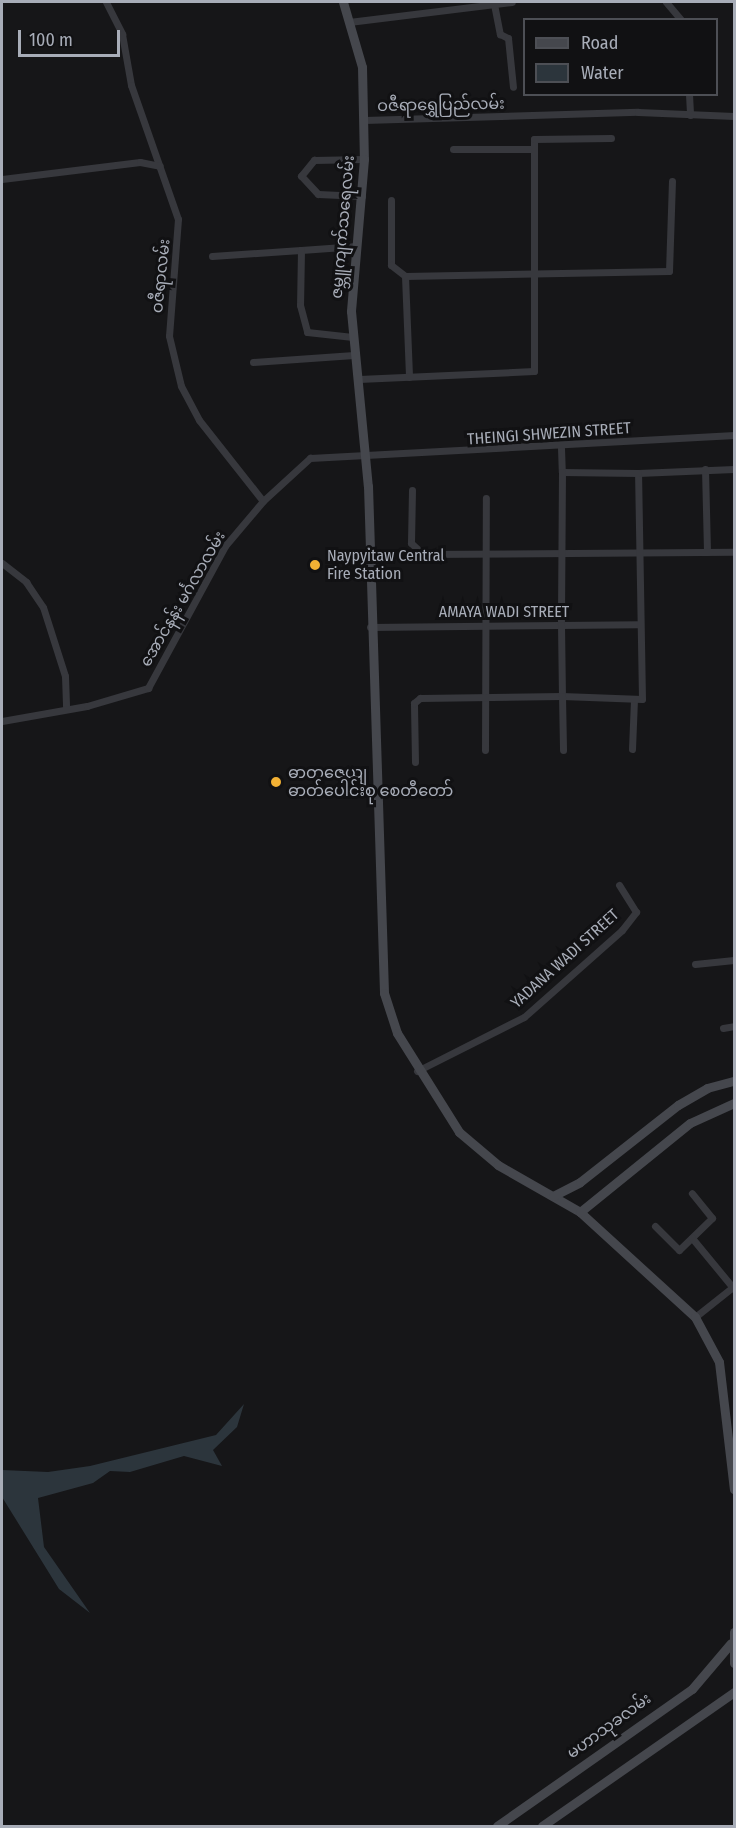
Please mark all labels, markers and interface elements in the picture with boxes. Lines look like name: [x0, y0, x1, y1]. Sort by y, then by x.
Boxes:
scale bar: [21, 18, 123, 56]
legend: [523, 18, 718, 96]
text: 100 m: [29, 29, 73, 51]
text: Road: [581, 32, 618, 54]
text: Water: [581, 62, 624, 84]
street label: ဝဇီရာရွှေပြည်လမ်း: [377, 94, 505, 116]
street label: ဇမ္ဘူကျက်သရေလမ်း: [327, 155, 359, 299]
street label: ဝဇီရာလမ်း: [148, 238, 174, 314]
street label: THEINGI SHWEZIN STREET: [467, 419, 631, 449]
street label: အောင်နန်း မင်္ဂလာလမ်း: [136, 528, 230, 670]
place label: Naypyitaw Central Fire Station: [327, 546, 445, 584]
marker: Naypyitaw Central Fire Station: [308, 558, 322, 572]
street label: AMAYA WADI STREET: [439, 602, 569, 622]
place label: ဓာတုဇေယျ ဓာတ်ပေါင်းစု စေတီတော်: [288, 763, 453, 801]
marker: ဓာတုဇေယျ ဓာတ်ပေါင်းစု စေတီတော်: [269, 775, 283, 789]
street label: YADANA WADI STREET: [507, 905, 623, 1013]
street label: မဟာသုခလမ်း: [563, 1689, 655, 1763]

